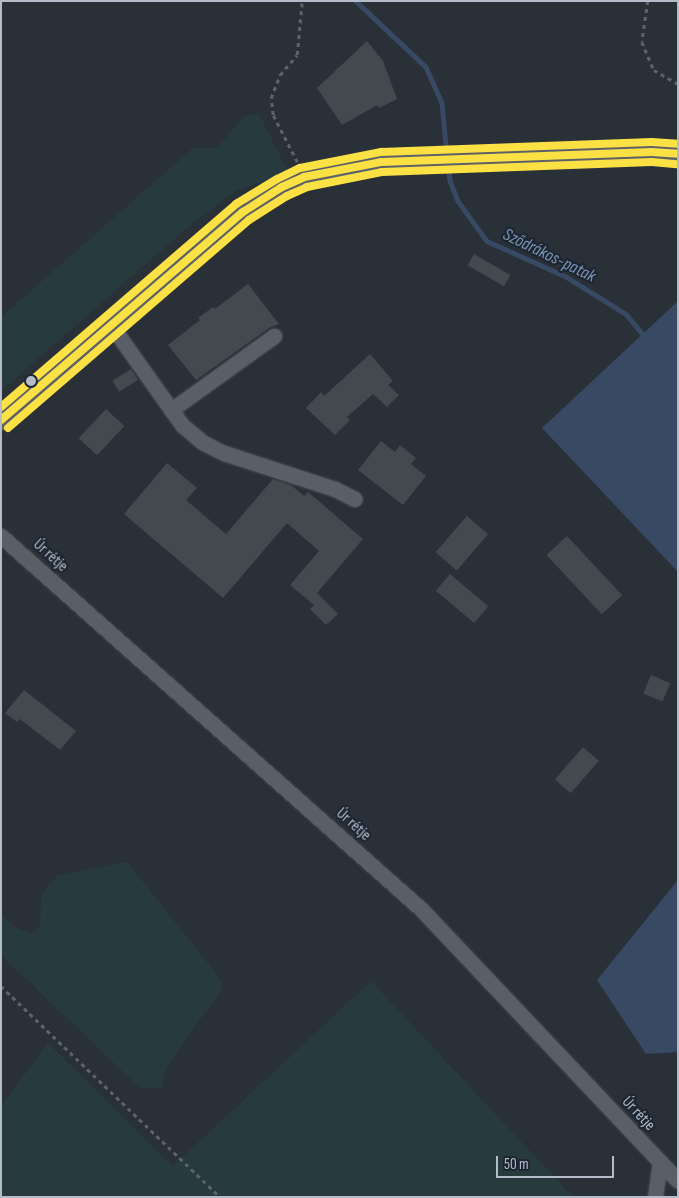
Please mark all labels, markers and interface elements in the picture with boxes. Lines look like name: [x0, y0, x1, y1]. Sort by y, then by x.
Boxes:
water label: Sződrákos-patak: [499, 224, 599, 288]
unlabelled marker: [26, 376, 36, 386]
street label: Úr rétje: [29, 535, 71, 577]
street label: Úr rétje: [332, 804, 374, 846]
street label: Úr rétje: [617, 1093, 659, 1135]
scale bar: [499, 1146, 616, 1178]
text: 50 m: [504, 1155, 529, 1174]

